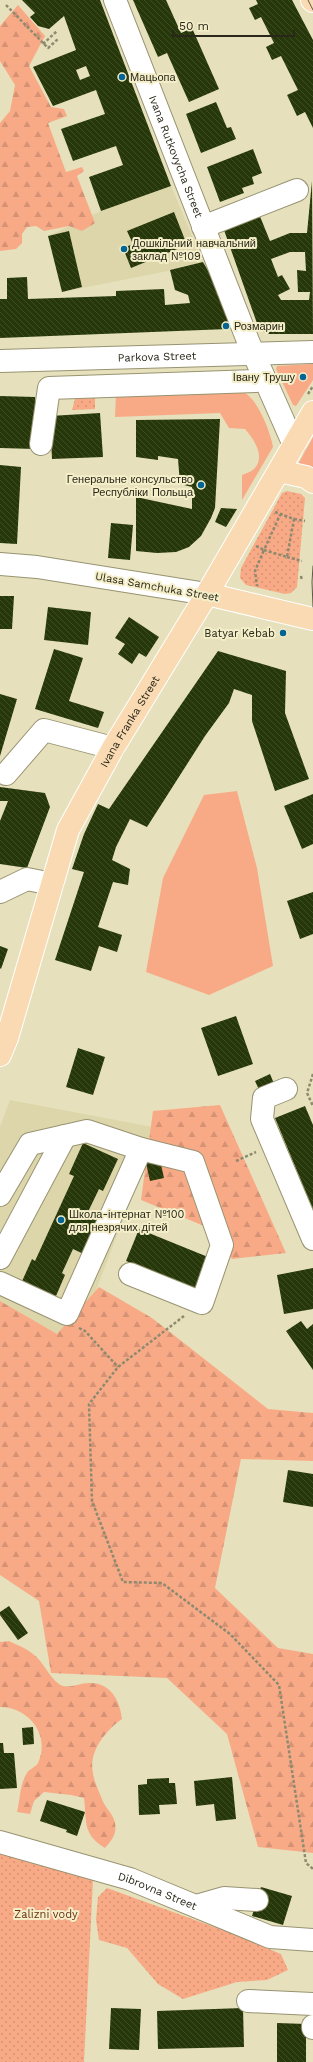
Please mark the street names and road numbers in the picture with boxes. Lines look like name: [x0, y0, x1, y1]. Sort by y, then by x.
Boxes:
street label: Ivana Rutkovycha Street: [146, 94, 206, 220]
street label: Parkova Street: [117, 349, 197, 364]
street label: Ulasa Samchuka Street: [94, 570, 220, 604]
street label: Ivana Franka Street: [97, 673, 162, 769]
street label: Dibrovna Street: [116, 1869, 199, 1913]

